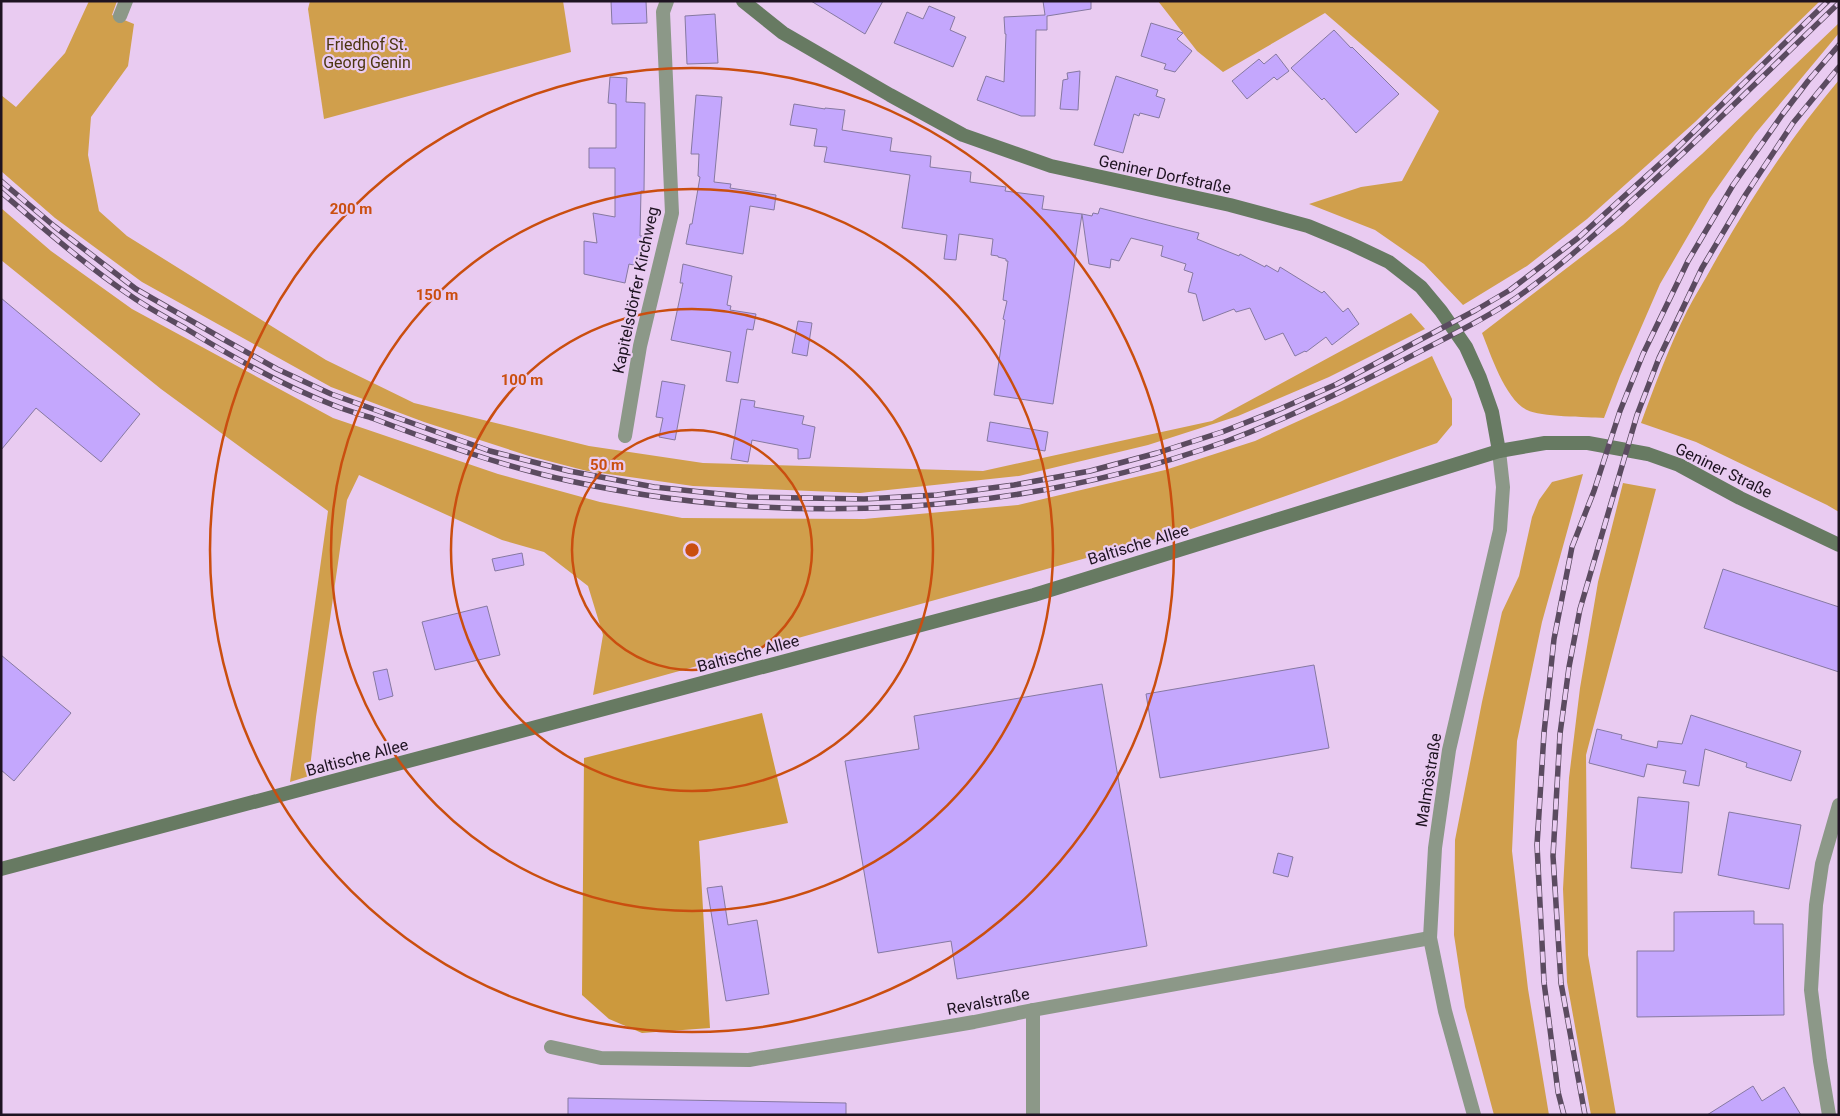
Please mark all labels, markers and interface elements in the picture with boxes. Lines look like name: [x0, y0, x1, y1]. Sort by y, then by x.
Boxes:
park label: Friedhof St. Georg Genin: [323, 35, 411, 72]
street label: Geniner Dorfstraße: [1097, 151, 1233, 198]
text: 200 m: [330, 200, 372, 218]
street label: Kapitelsdörfer Kirchweg: [608, 205, 662, 375]
text: 150 m: [416, 286, 458, 304]
text: 100 m: [501, 371, 543, 389]
street label: Geniner Straße: [1672, 439, 1775, 502]
text: 50 m: [590, 456, 624, 474]
street label: Baltische Allee: [1085, 520, 1191, 569]
centre of rings: [683, 541, 701, 559]
street label: Baltische Allee: [695, 631, 801, 676]
street label: Malmöstraße: [1412, 732, 1445, 828]
street label: Baltische Allee: [304, 735, 410, 780]
street label: Revalstraße: [945, 984, 1031, 1019]

